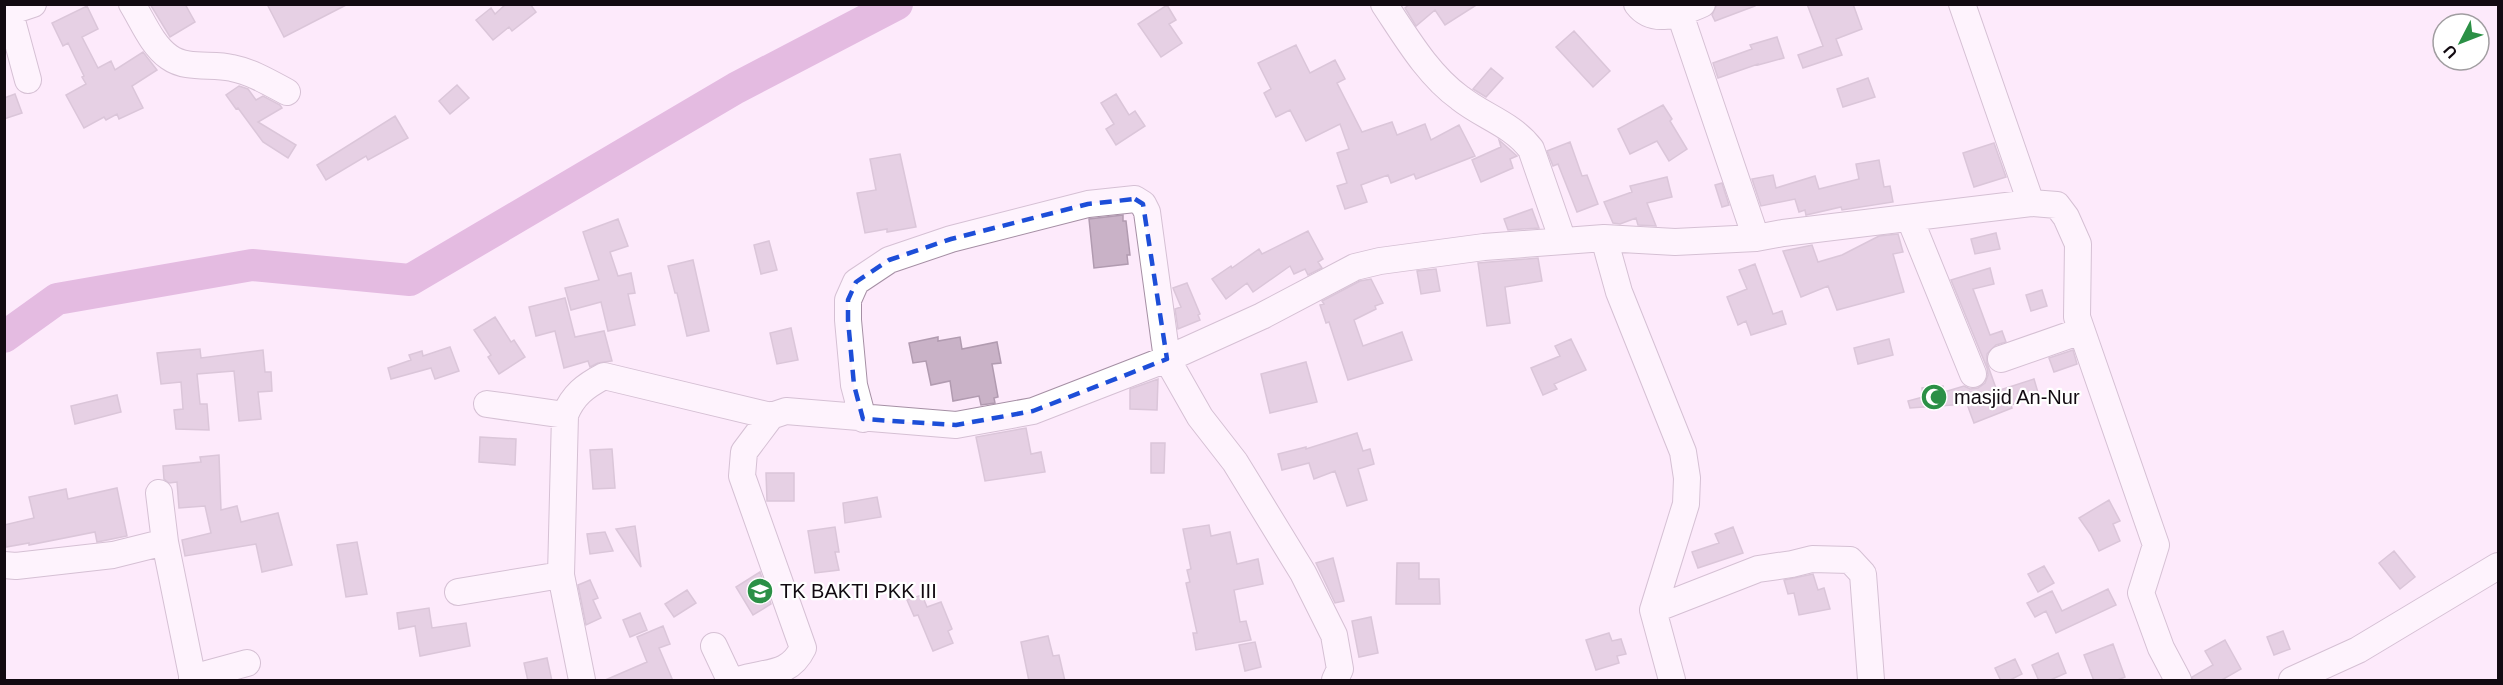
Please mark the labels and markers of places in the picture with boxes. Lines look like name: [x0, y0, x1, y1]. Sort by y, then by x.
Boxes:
mosque icon: masjid An-Nur: [1919, 382, 1949, 412]
place label: masjid An-Nur: [1954, 386, 2080, 408]
school or university icon: TK BAKTI PKK III: [745, 576, 775, 606]
place label: TK BAKTI PKK III: [780, 580, 937, 602]

